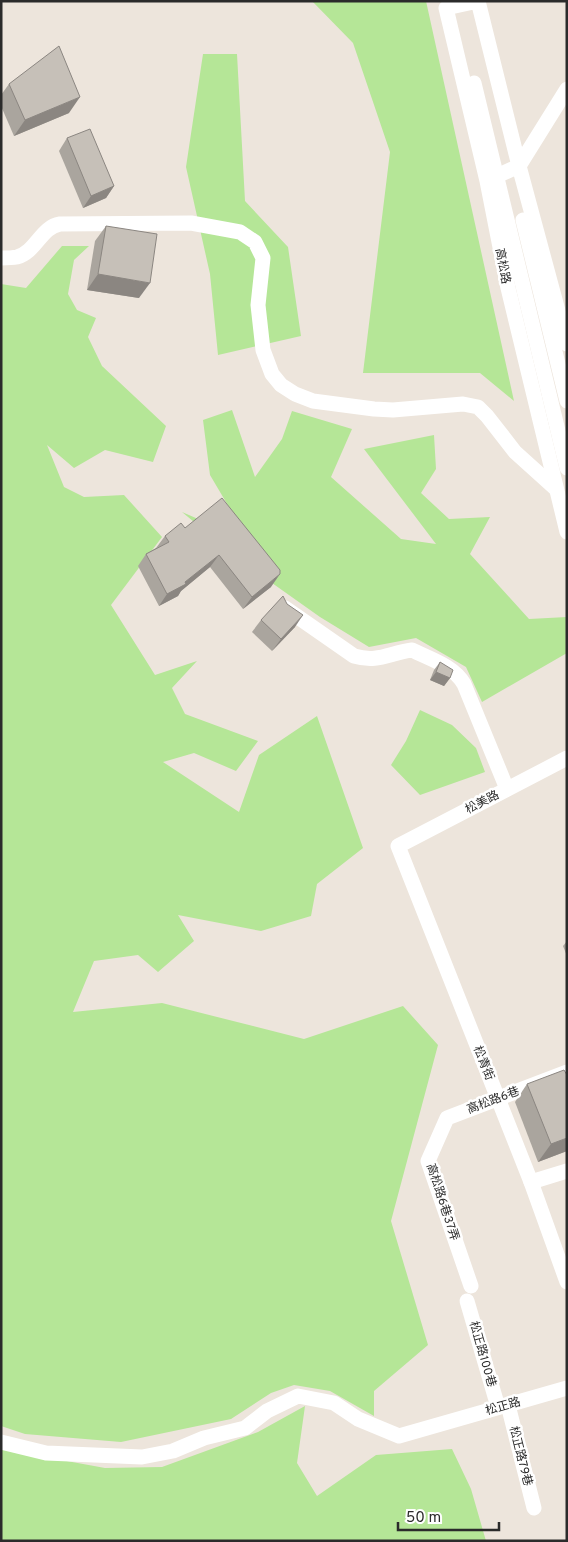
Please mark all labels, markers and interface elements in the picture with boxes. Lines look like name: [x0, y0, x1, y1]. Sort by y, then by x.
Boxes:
street label: 高松路: [491, 247, 513, 285]
street label: 松美路: [463, 788, 502, 818]
street label: 松青街: [469, 1044, 497, 1083]
street label: 高松路6巷: [465, 1084, 522, 1118]
street label: 高松路6巷37弄: [422, 1162, 462, 1243]
street label: 松正路100巷: [465, 1319, 499, 1389]
street label: 松正路: [484, 1394, 523, 1420]
street label: 松正路79巷: [505, 1425, 535, 1488]
scale bar: [398, 1500, 499, 1532]
text: 50 m: [406, 1509, 441, 1528]

